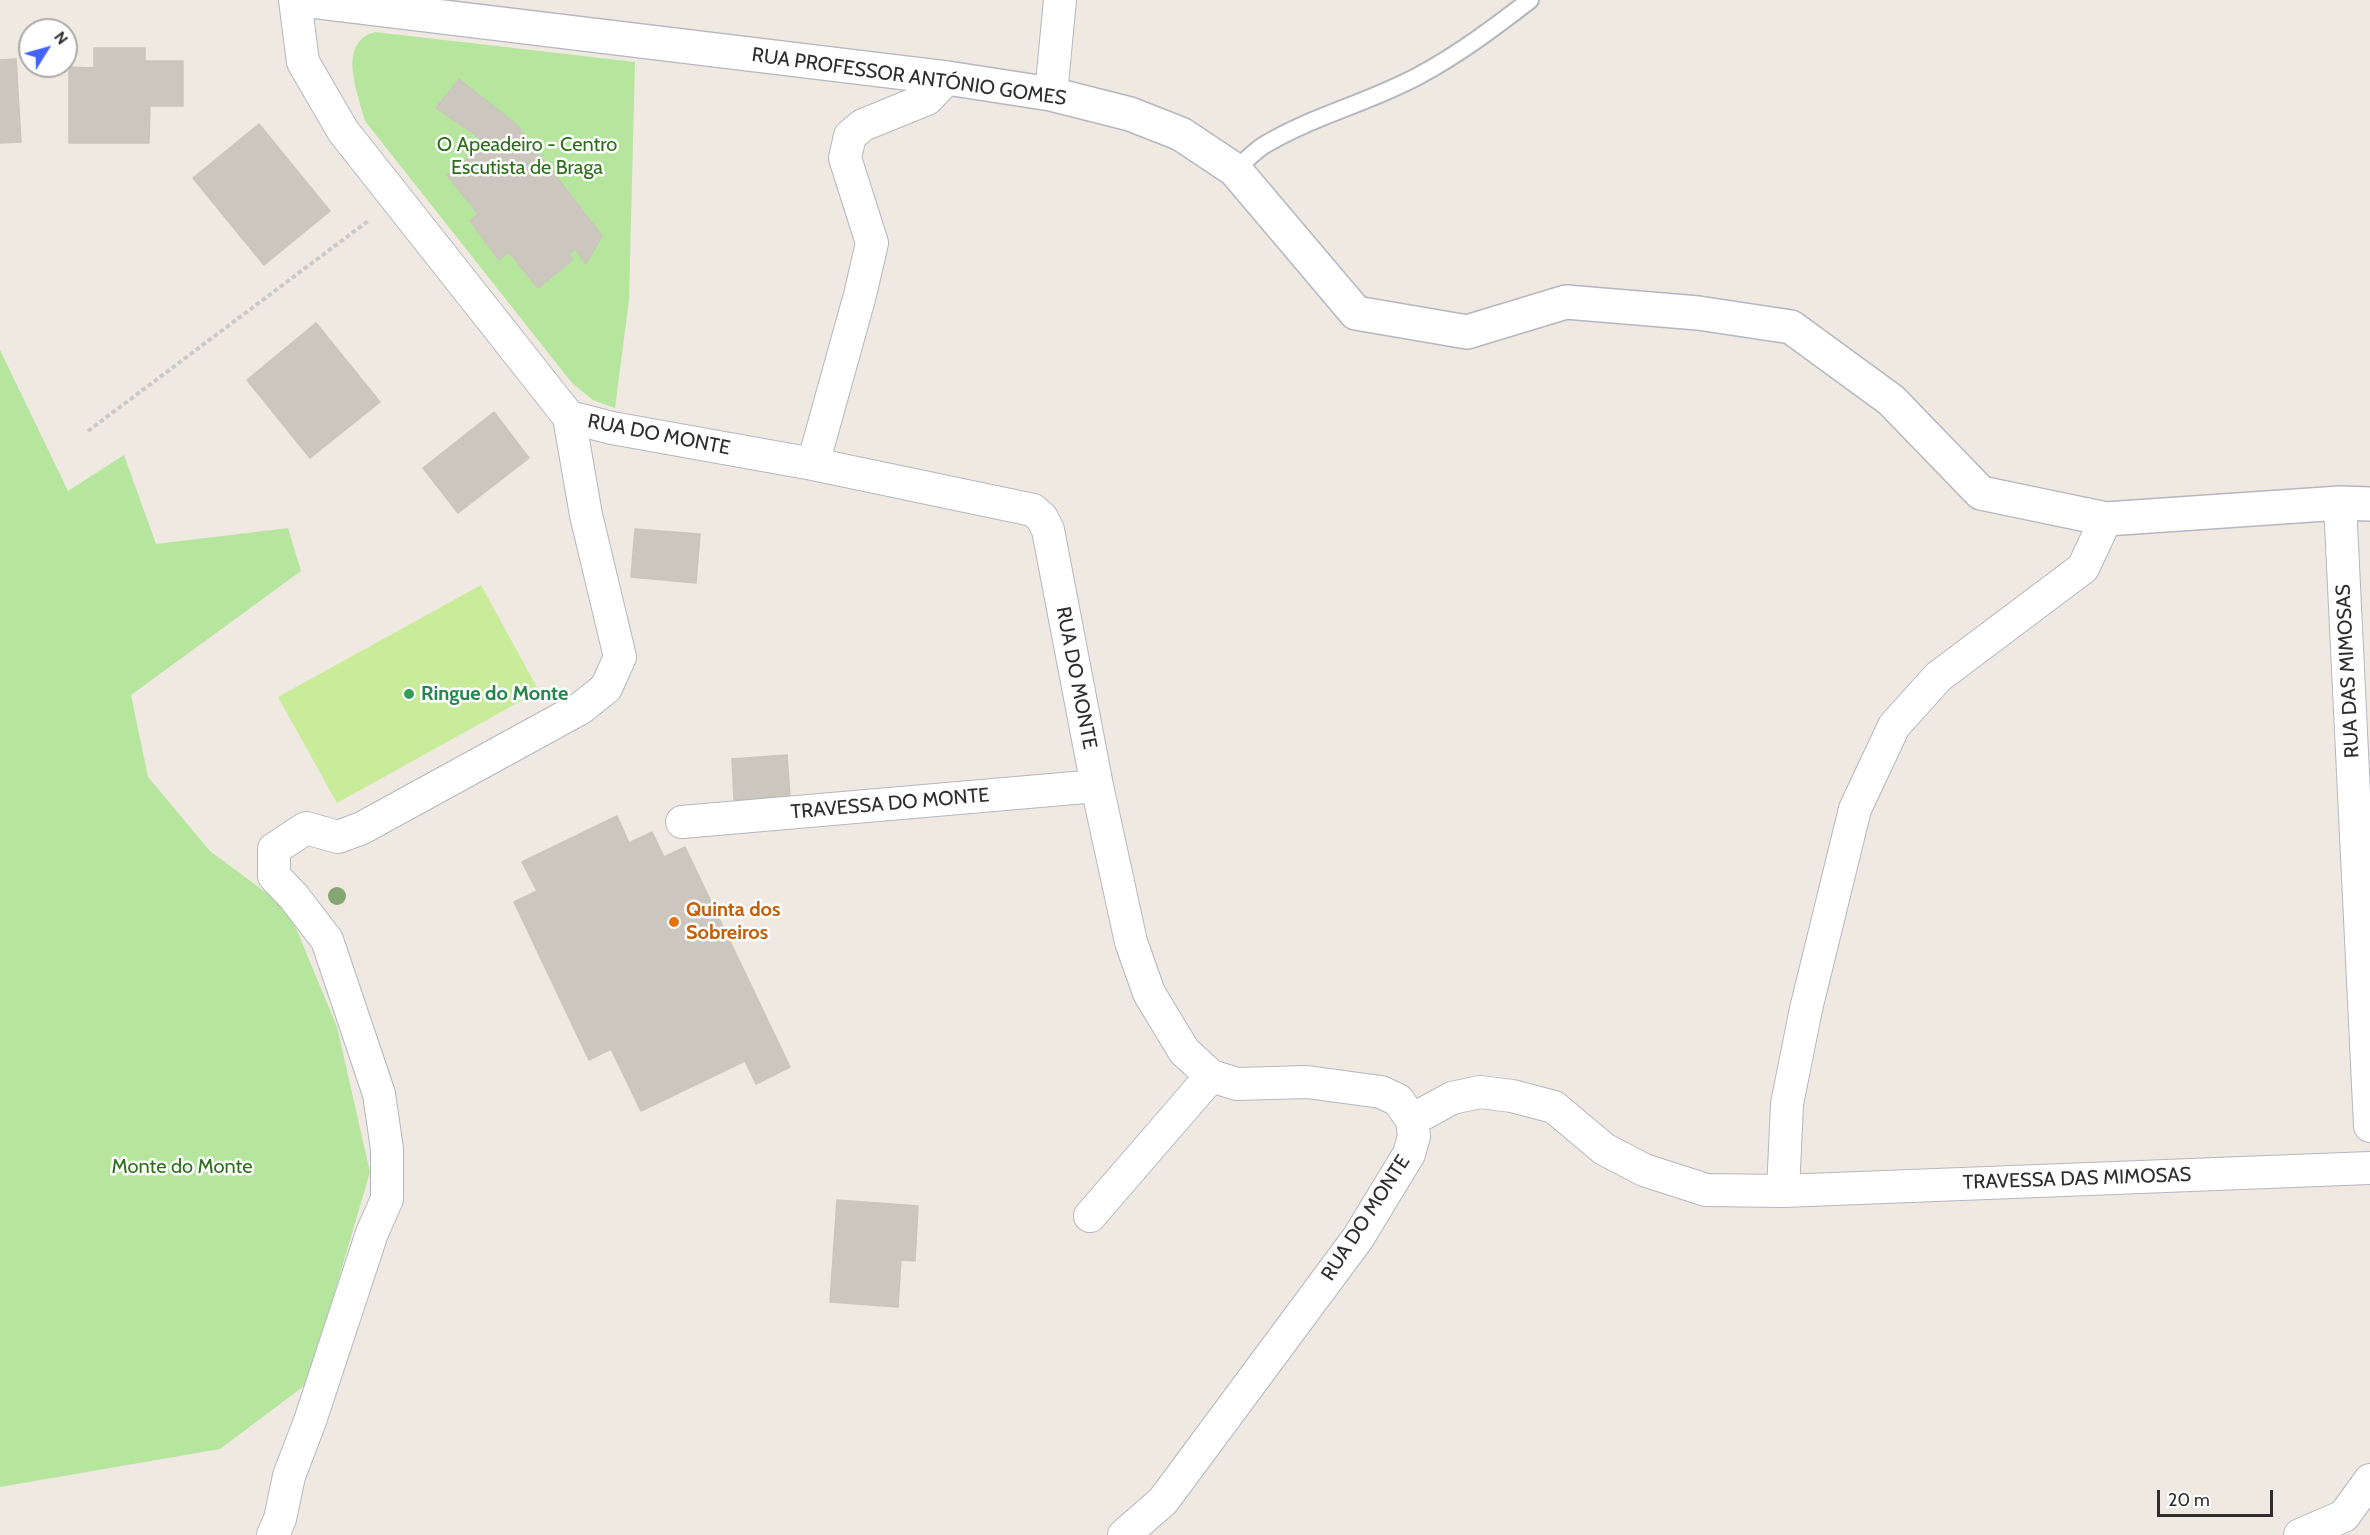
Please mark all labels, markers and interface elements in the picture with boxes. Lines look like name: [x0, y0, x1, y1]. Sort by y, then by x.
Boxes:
north arrow: [18, 18, 78, 78]
text: N: [50, 28, 72, 48]
street label: RUA PROFESSOR ANTÓNIO GOMES: [750, 43, 1068, 111]
park label: O Apeadeiro - Centro Escutista de Braga: [437, 133, 617, 180]
street label: RUA DO MONTE: [586, 409, 732, 461]
street label: RUA DAS MIMOSAS: [2331, 583, 2365, 759]
street label: RUA DO MONTE: [1050, 605, 1102, 751]
place label: Ringue do Monte: [421, 682, 568, 706]
marker: Ringue do Monte: [402, 687, 416, 701]
street label: TRAVESSA DO MONTE: [790, 783, 990, 825]
place label: Quinta dos Sobreiros: [686, 898, 780, 945]
marker: Quinta dos Sobreiros: [667, 915, 681, 929]
street label: RUA DO MONTE: [1316, 1151, 1416, 1285]
park label: Monte do Monte: [112, 1155, 252, 1179]
street label: TRAVESSA DAS MIMOSAS: [1962, 1163, 2192, 1195]
scale bar: [2160, 1478, 2276, 1516]
text: 20 m: [2168, 1489, 2210, 1511]

